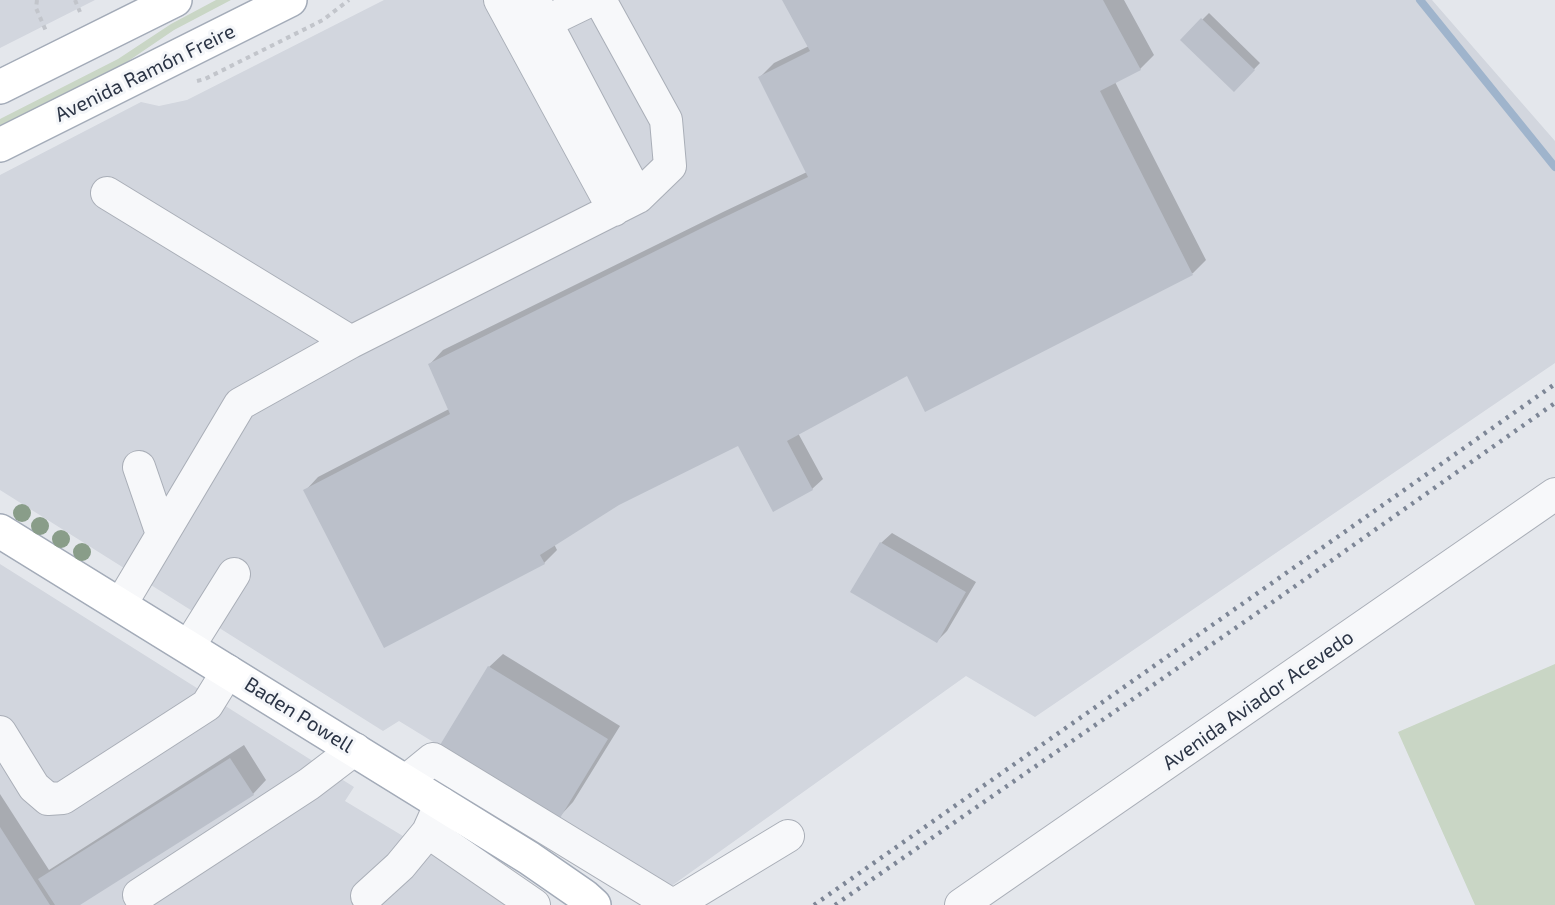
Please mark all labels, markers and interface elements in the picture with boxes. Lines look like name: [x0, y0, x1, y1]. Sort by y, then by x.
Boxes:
street label: Avenida Ramón Freire: [51, 19, 239, 127]
street label: Avenida Aviador Acevedo: [1158, 625, 1358, 775]
street label: Baden Powell: [240, 672, 358, 758]

